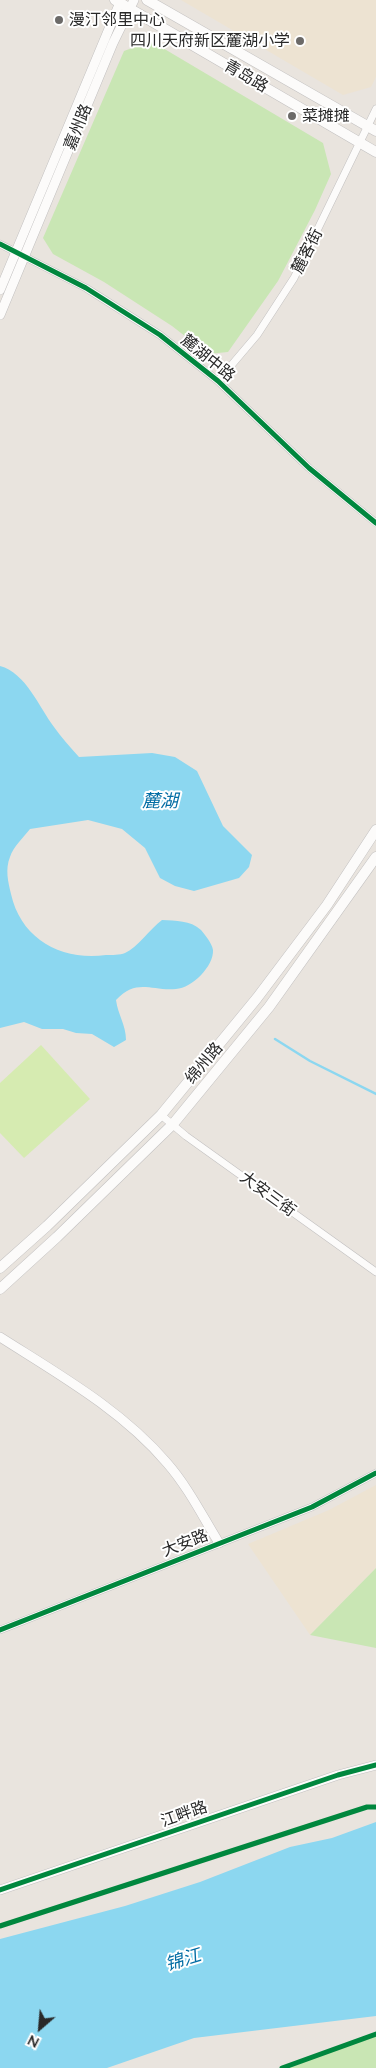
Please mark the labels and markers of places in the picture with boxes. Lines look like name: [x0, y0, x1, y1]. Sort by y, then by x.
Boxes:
place label: 漫汀邻里中心: [69, 10, 165, 30]
marker: 漫汀邻里中心: [53, 14, 65, 26]
place label: 四川天府新区麓湖小学: [130, 31, 290, 51]
marker: 四川天府新区麓湖小学: [294, 35, 306, 47]
place label: 菜摊摊: [302, 106, 350, 126]
marker: 菜摊摊: [286, 110, 298, 122]

